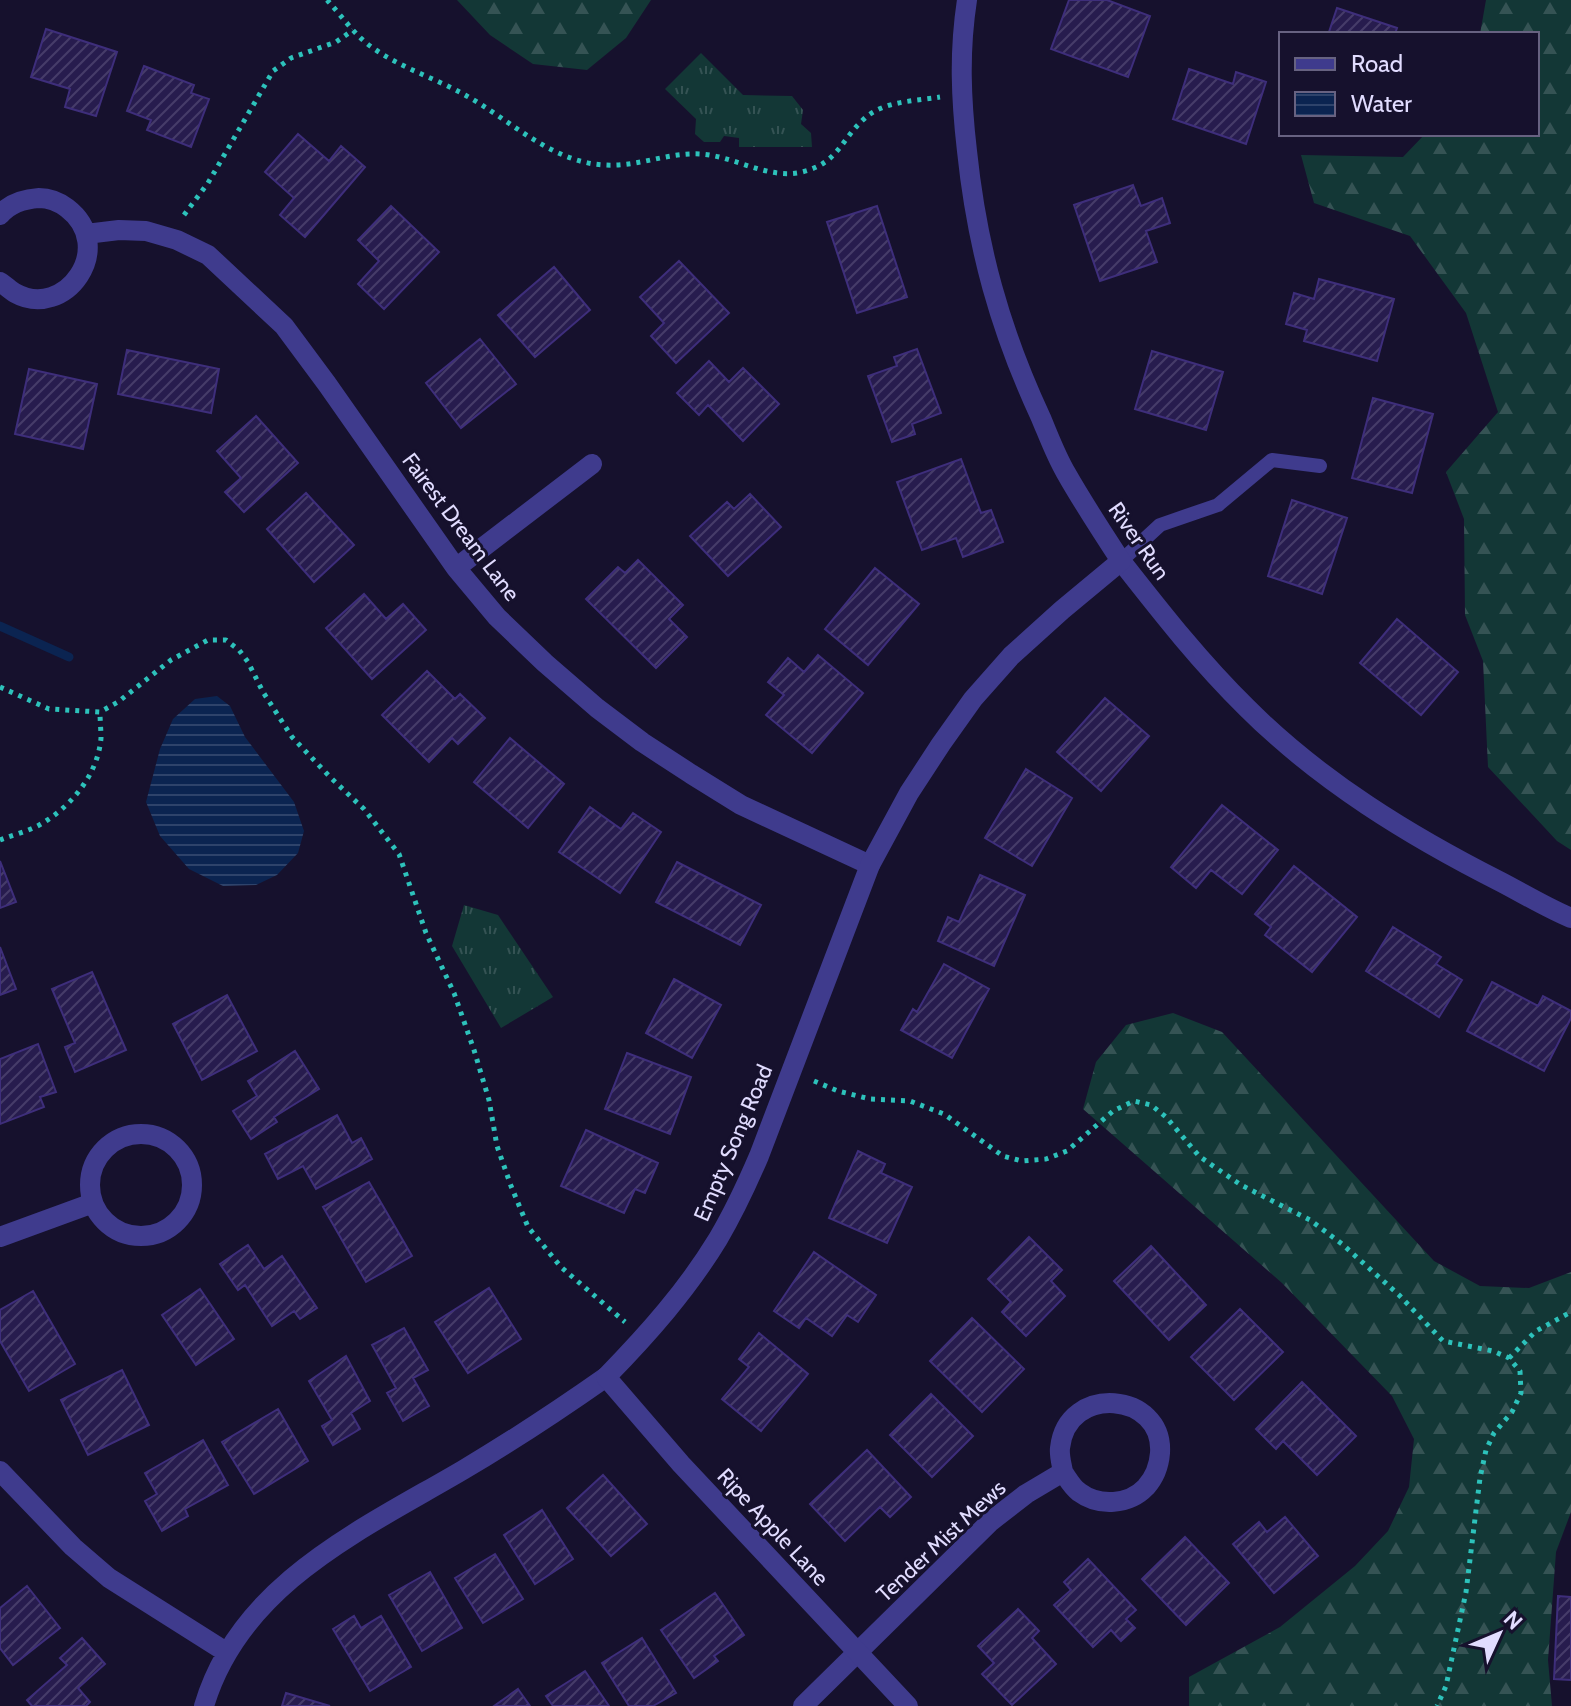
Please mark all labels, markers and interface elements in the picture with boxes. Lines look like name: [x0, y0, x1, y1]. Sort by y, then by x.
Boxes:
legend: [1279, 32, 1539, 136]
text: Road: [1351, 49, 1403, 78]
text: Water: [1351, 89, 1412, 118]
street label: Fairest Dream Lane: [396, 448, 526, 606]
street label: River Run: [1103, 497, 1175, 585]
street label: Empty Song Road: [688, 1061, 778, 1225]
street label: Ripe Apple Lane: [712, 1463, 834, 1591]
street label: Tender Mist Mews: [871, 1474, 1011, 1608]
north arrow: [1459, 1594, 1539, 1674]
text: N: [1498, 1605, 1528, 1635]

